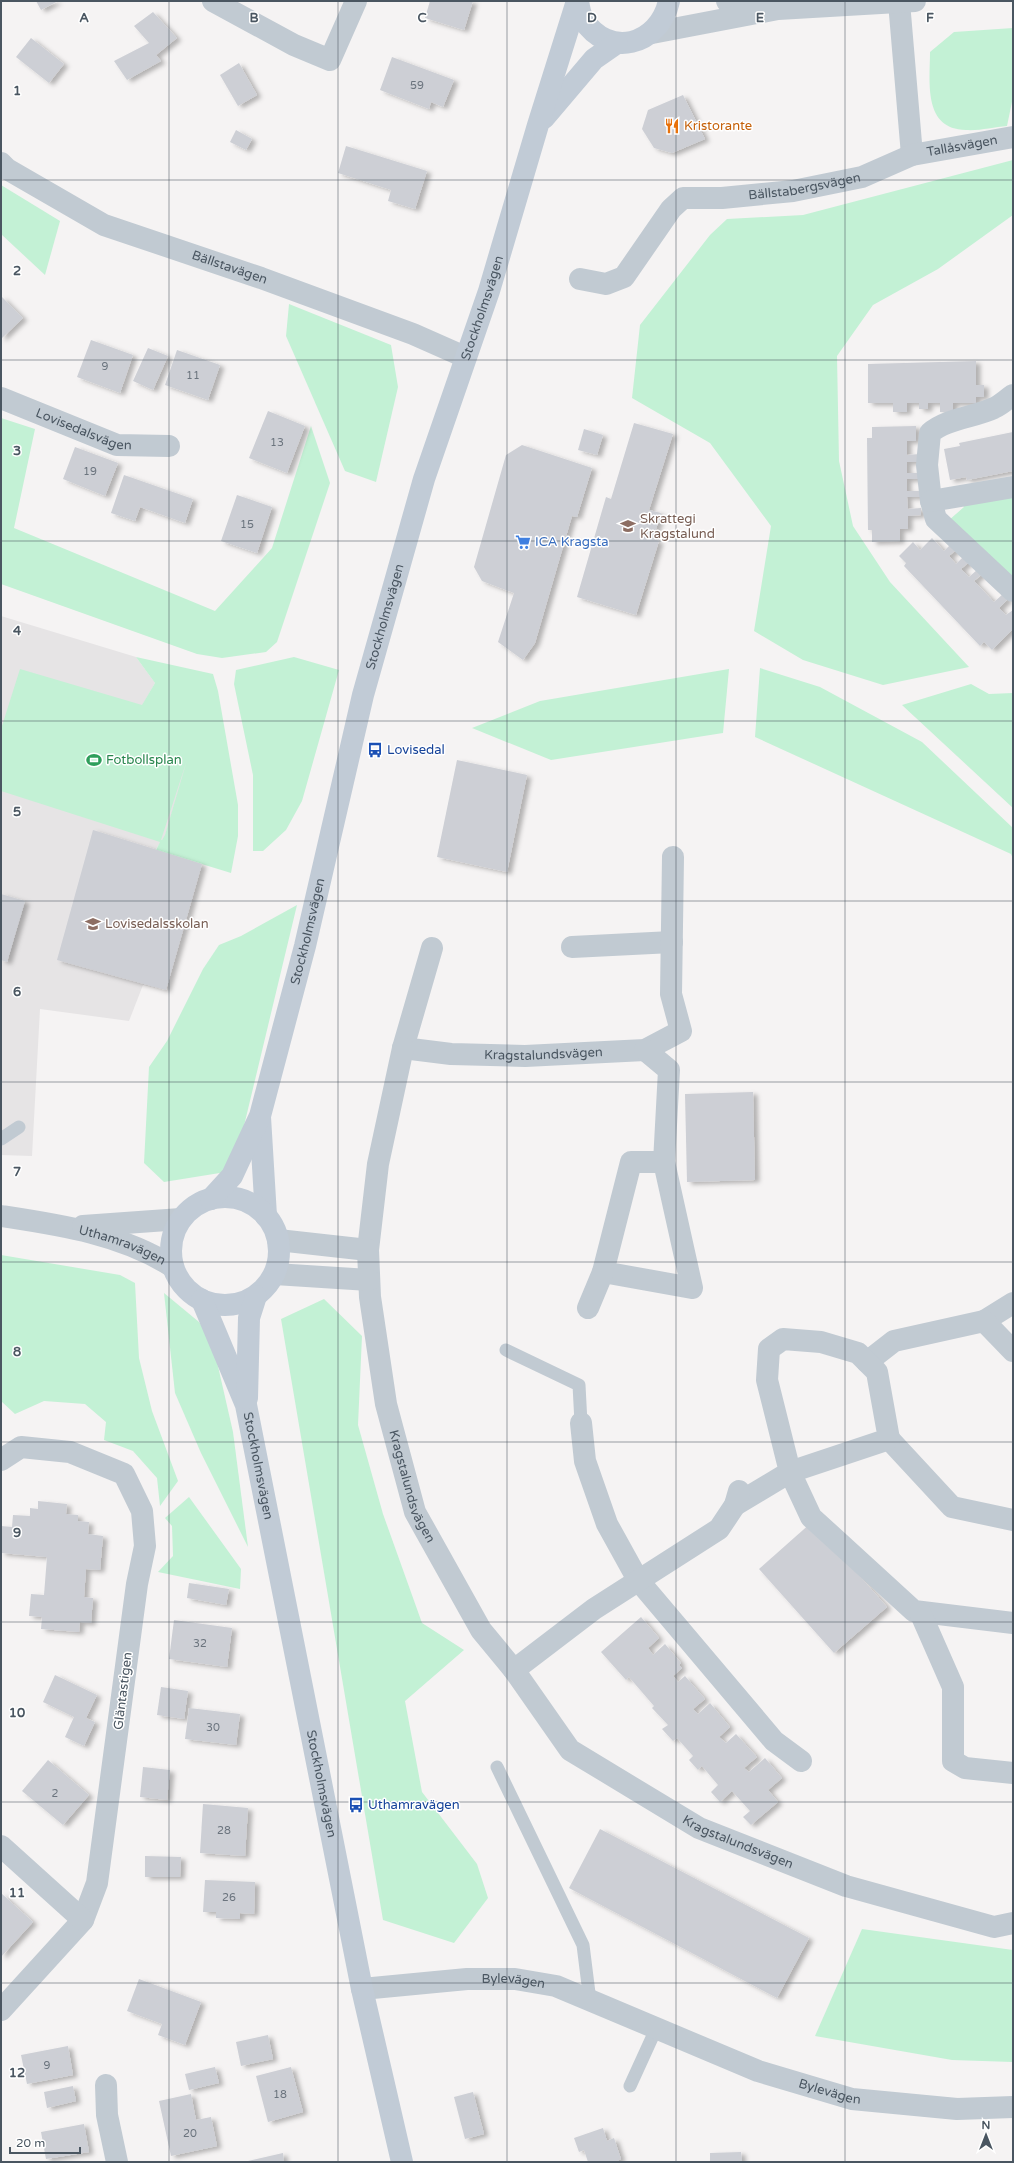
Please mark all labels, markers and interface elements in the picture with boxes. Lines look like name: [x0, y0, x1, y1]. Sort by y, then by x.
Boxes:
text: A: [79, 10, 89, 26]
text: B: [249, 10, 259, 26]
text: C: [417, 10, 427, 26]
text: D: [587, 10, 597, 26]
text: E: [756, 10, 764, 26]
text: F: [926, 10, 934, 26]
house number: 59: [410, 79, 424, 92]
text: 1: [13, 83, 21, 99]
restaurant icon: Kristorante: [663, 117, 681, 135]
place label: Kristorante: [684, 118, 752, 134]
street label: Tallåsvägen: [925, 132, 999, 160]
street label: Bällstabergsvägen: [748, 169, 862, 203]
street label: Bällstavägen: [190, 247, 270, 288]
street label: Stockholmsvägen: [458, 254, 507, 362]
text: 2: [13, 263, 21, 279]
house number: 9: [102, 360, 109, 373]
house number: 11: [186, 369, 200, 382]
street label: Lovisedalsvägen: [33, 405, 132, 453]
house number: 13: [270, 436, 284, 449]
text: 3: [13, 443, 21, 459]
house number: 19: [83, 465, 97, 478]
place label: Skrattegi Kragstalund: [640, 511, 715, 542]
school or university icon: Skrattegi Kragstalund: [619, 517, 637, 535]
house number: 15: [240, 518, 254, 531]
supermarket icon: ICA Kragsta: [514, 533, 532, 551]
place label: ICA Kragsta: [535, 534, 608, 550]
street label: Stockholmsvägen: [362, 562, 408, 672]
text: 4: [13, 623, 22, 639]
bus stop icon: Lovisedal: [366, 741, 384, 759]
place label: Lovisedal: [387, 742, 445, 758]
sports icon: Fotbollsplan: [85, 751, 103, 769]
place label: Fotbollsplan: [106, 752, 182, 768]
text: 5: [13, 804, 21, 820]
street label: Stockholmsvägen: [287, 877, 328, 987]
school or university icon: Lovisedalsskolan: [84, 915, 102, 933]
place label: Lovisedalsskolan: [105, 916, 209, 932]
text: 6: [13, 984, 21, 1000]
street label: Kragstalundsvägen: [484, 1044, 603, 1064]
text: 7: [13, 1164, 21, 1180]
street label: Uthamravägen: [77, 1222, 168, 1269]
text: 8: [13, 1344, 21, 1360]
street label: Stockholmsvägen: [240, 1411, 277, 1521]
street label: Kragstalundsvägen: [385, 1428, 439, 1546]
text: 9: [13, 1525, 21, 1541]
house number: 32: [193, 1637, 207, 1650]
street label: Gläntastigen: [110, 1651, 136, 1731]
text: 10: [9, 1705, 25, 1721]
house number: 30: [206, 1721, 220, 1734]
street label: Stockholmsvägen: [303, 1729, 340, 1839]
house number: 2: [52, 1787, 59, 1800]
bus stop icon: Uthamravägen: [347, 1796, 365, 1814]
place label: Uthamravägen: [368, 1797, 460, 1813]
street label: Kragstalundsvägen: [679, 1812, 796, 1872]
house number: 28: [217, 1824, 231, 1837]
text: 11: [9, 1885, 25, 1901]
house number: 26: [222, 1891, 236, 1904]
street label: Bylevägen: [482, 1971, 546, 1992]
house number: 9: [44, 2059, 51, 2072]
text: 12: [9, 2065, 25, 2081]
street label: Bylevägen: [797, 2076, 861, 2108]
house number: 18: [273, 2088, 287, 2101]
north arrow: [966, 2115, 1006, 2155]
text: N: [982, 2119, 990, 2132]
house number: 20: [183, 2127, 197, 2140]
scale bar: [10, 2129, 80, 2155]
text: 20 m: [16, 2136, 45, 2150]

